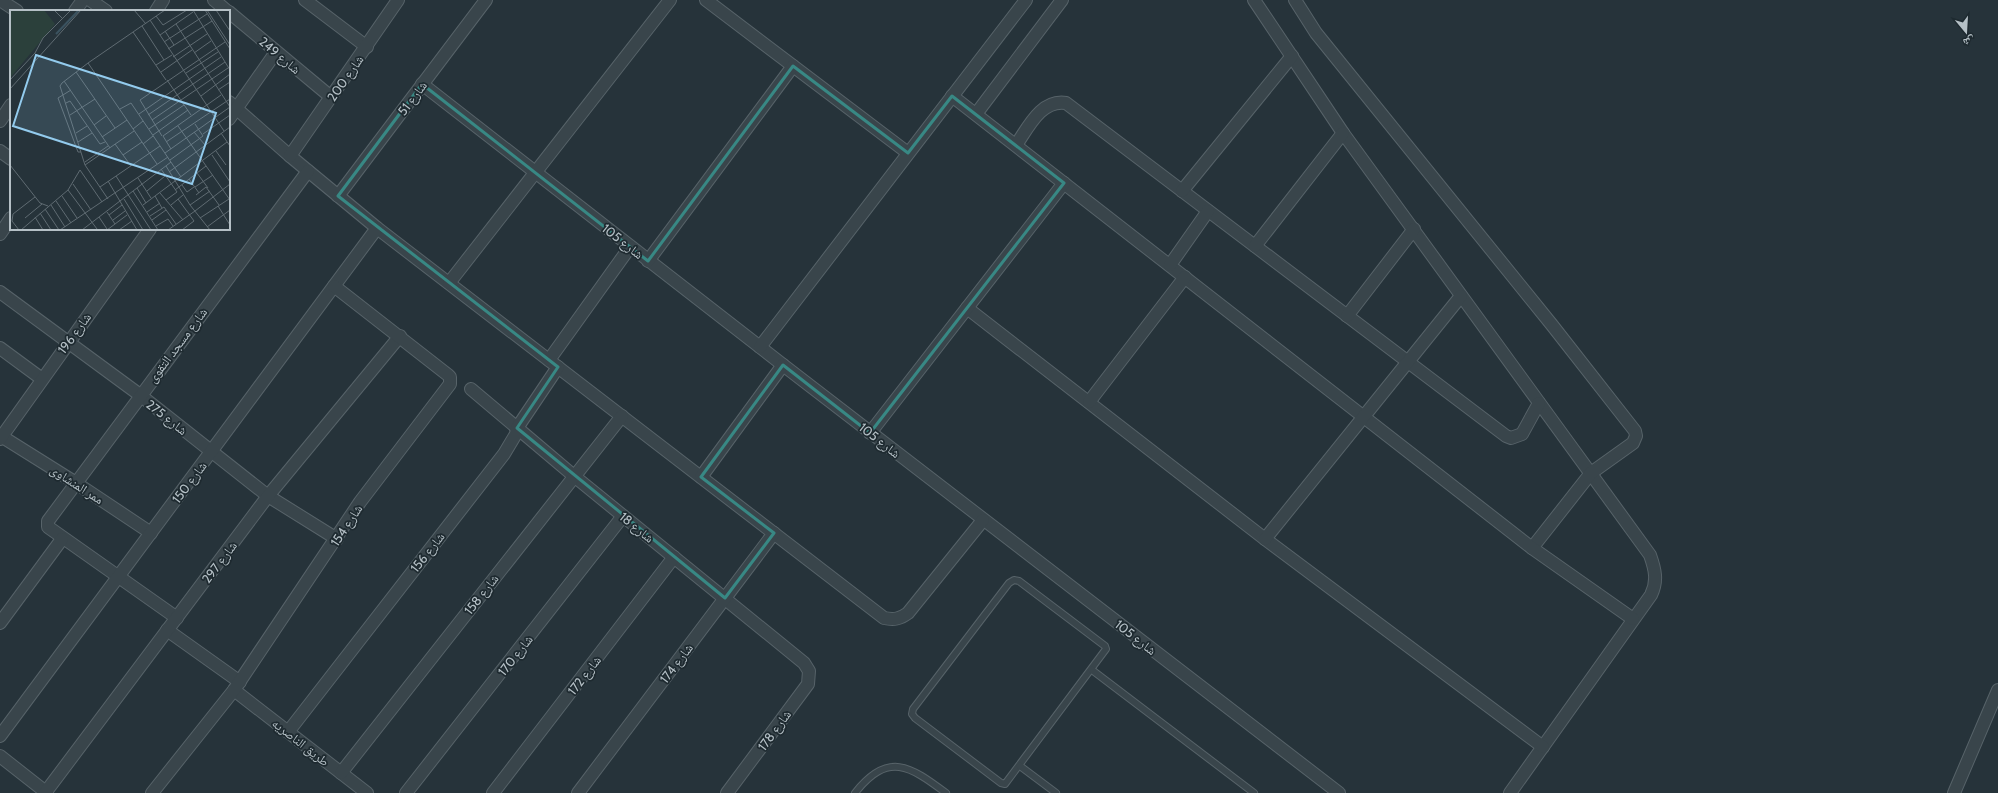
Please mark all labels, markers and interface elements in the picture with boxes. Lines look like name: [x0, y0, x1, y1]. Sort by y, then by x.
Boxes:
inset map: [10, 10, 230, 230]
north arrow: [1946, 12, 1986, 52]
text: ش: [1961, 32, 1977, 50]
street label: شارع 249: [255, 33, 304, 79]
street label: شارع 200: [323, 52, 368, 105]
street label: شارع 51: [394, 78, 432, 120]
street label: شارع 105: [598, 220, 647, 264]
street label: شارع مسجد التقوى: [144, 304, 212, 387]
street label: شارع 196: [54, 309, 96, 358]
street label: شارع 275: [142, 396, 191, 440]
street label: شارع 105: [855, 419, 904, 463]
street label: شارع 150: [168, 458, 211, 507]
street label: ممر المنشاوى: [47, 461, 107, 508]
street label: شارع 154: [327, 501, 367, 550]
street label: شارع 18: [615, 508, 657, 547]
street label: شارع 156: [406, 529, 449, 576]
street label: شارع 297: [198, 538, 242, 587]
street label: شارع 158: [460, 571, 503, 619]
street label: شارع 105: [1111, 616, 1160, 660]
street label: شارع 170: [494, 631, 537, 680]
street label: شارع 174: [656, 640, 698, 687]
street label: شارع 172: [564, 652, 606, 699]
street label: شارع 178: [754, 707, 796, 755]
street label: طريق الناصريه: [269, 715, 333, 770]

